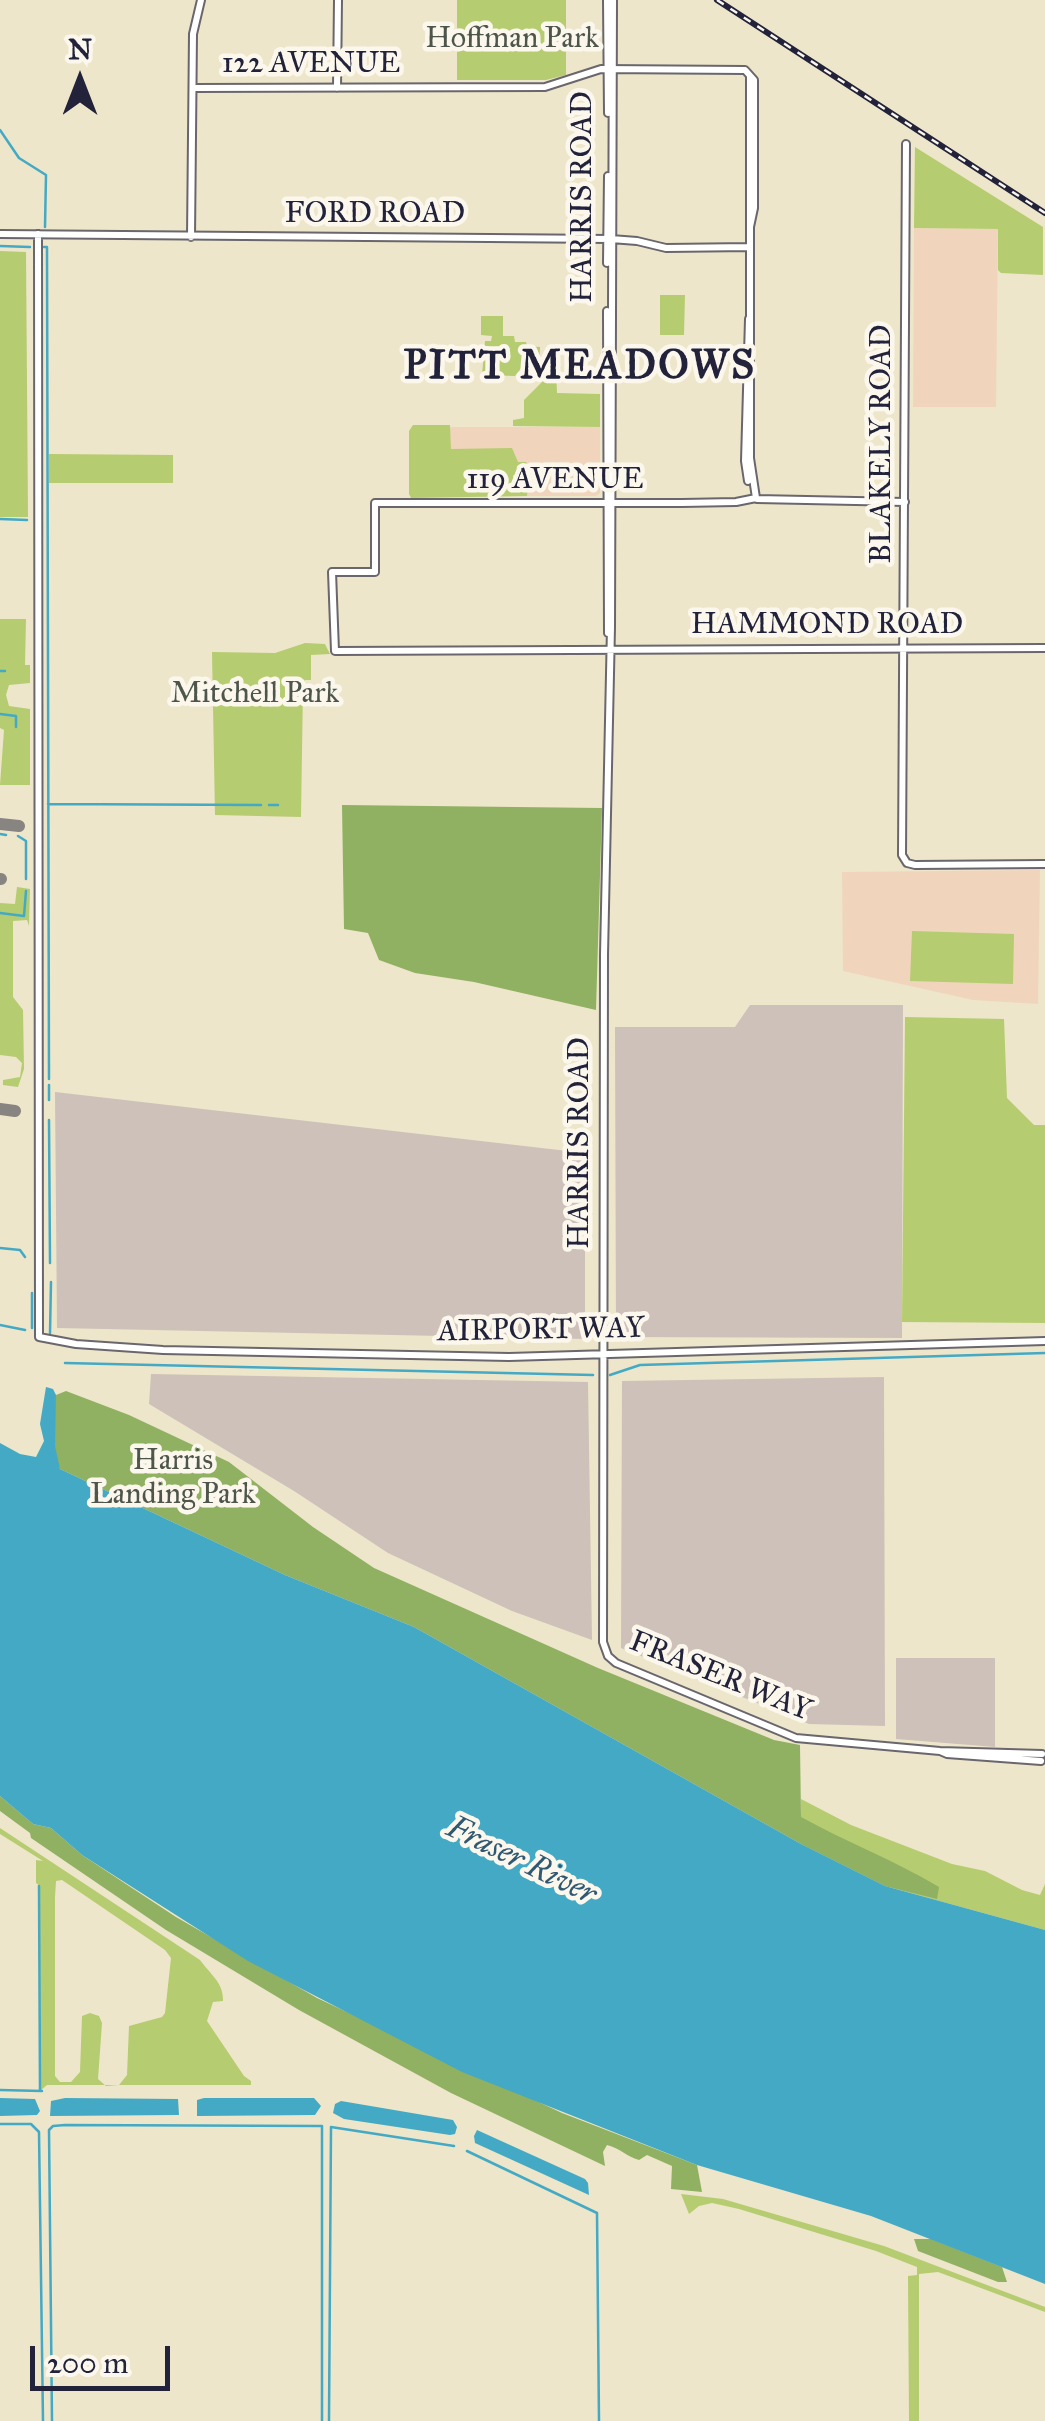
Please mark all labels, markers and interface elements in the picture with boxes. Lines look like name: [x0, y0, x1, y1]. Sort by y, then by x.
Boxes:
park label: Hoffman Park: [425, 22, 599, 58]
north arrow: [30, 30, 130, 130]
text: N: [68, 32, 92, 67]
street label: 122 AVENUE: [222, 47, 400, 83]
street label: HARRIS ROAD: [566, 91, 602, 303]
street label: FORD ROAD: [285, 197, 465, 233]
street label: BLAKELY ROAD: [865, 324, 901, 564]
district label: PITT MEADOWS: [403, 344, 757, 392]
street label: 119 AVENUE: [467, 463, 643, 499]
street label: HAMMOND ROAD: [691, 608, 963, 644]
park label: Mitchell Park: [171, 677, 339, 713]
street label: HARRIS ROAD: [563, 1037, 599, 1249]
street label: AIRPORT WAY: [437, 1311, 645, 1351]
park label: Harris Landing Park: [90, 1444, 256, 1514]
street label: FRASER WAY: [624, 1624, 816, 1730]
water label: Fraser River: [440, 1809, 602, 1915]
scale bar: [35, 2326, 175, 2388]
text: 200 m: [47, 2345, 128, 2381]

